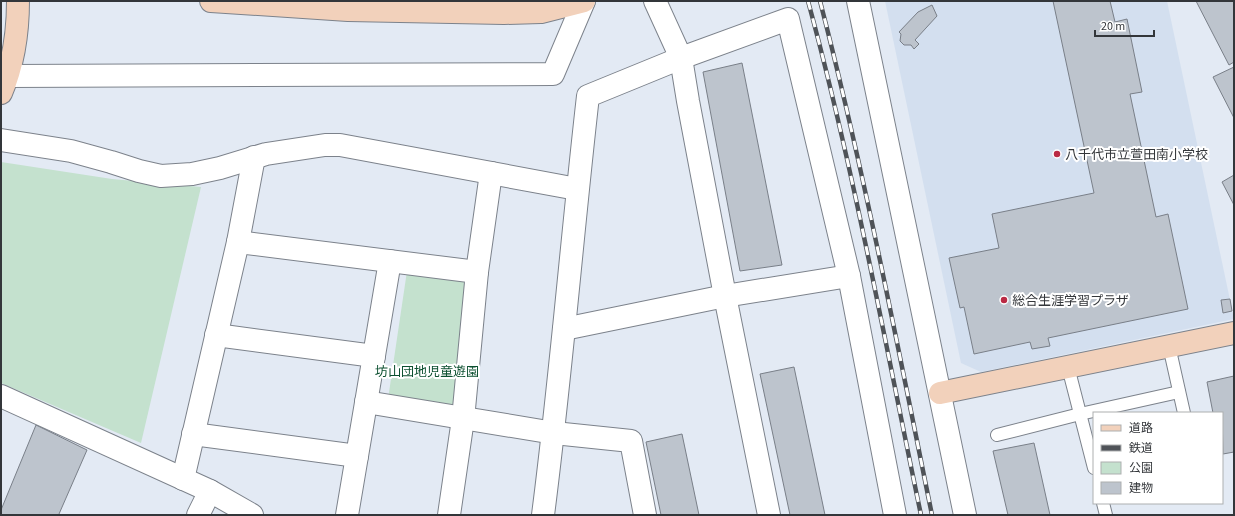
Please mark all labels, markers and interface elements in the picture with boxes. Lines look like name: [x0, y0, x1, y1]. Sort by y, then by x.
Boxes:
scale bar: [1095, 12, 1154, 38]
text: 20 m: [1101, 18, 1125, 35]
place label: 八千代市立萱田南小学校: [1065, 146, 1208, 164]
marker: 八千代市立萱田南小学校: [1052, 149, 1062, 159]
place label: 総合生涯学習プラザ: [1012, 292, 1129, 310]
marker: 総合生涯学習プラザ: [999, 295, 1009, 305]
park label: 坊山団地児童遊園: [375, 363, 479, 381]
legend: [1093, 412, 1223, 504]
text: 道路: [1129, 420, 1153, 437]
text: 鉄道: [1129, 440, 1153, 457]
text: 公園: [1129, 460, 1153, 477]
text: 建物: [1129, 480, 1153, 497]

